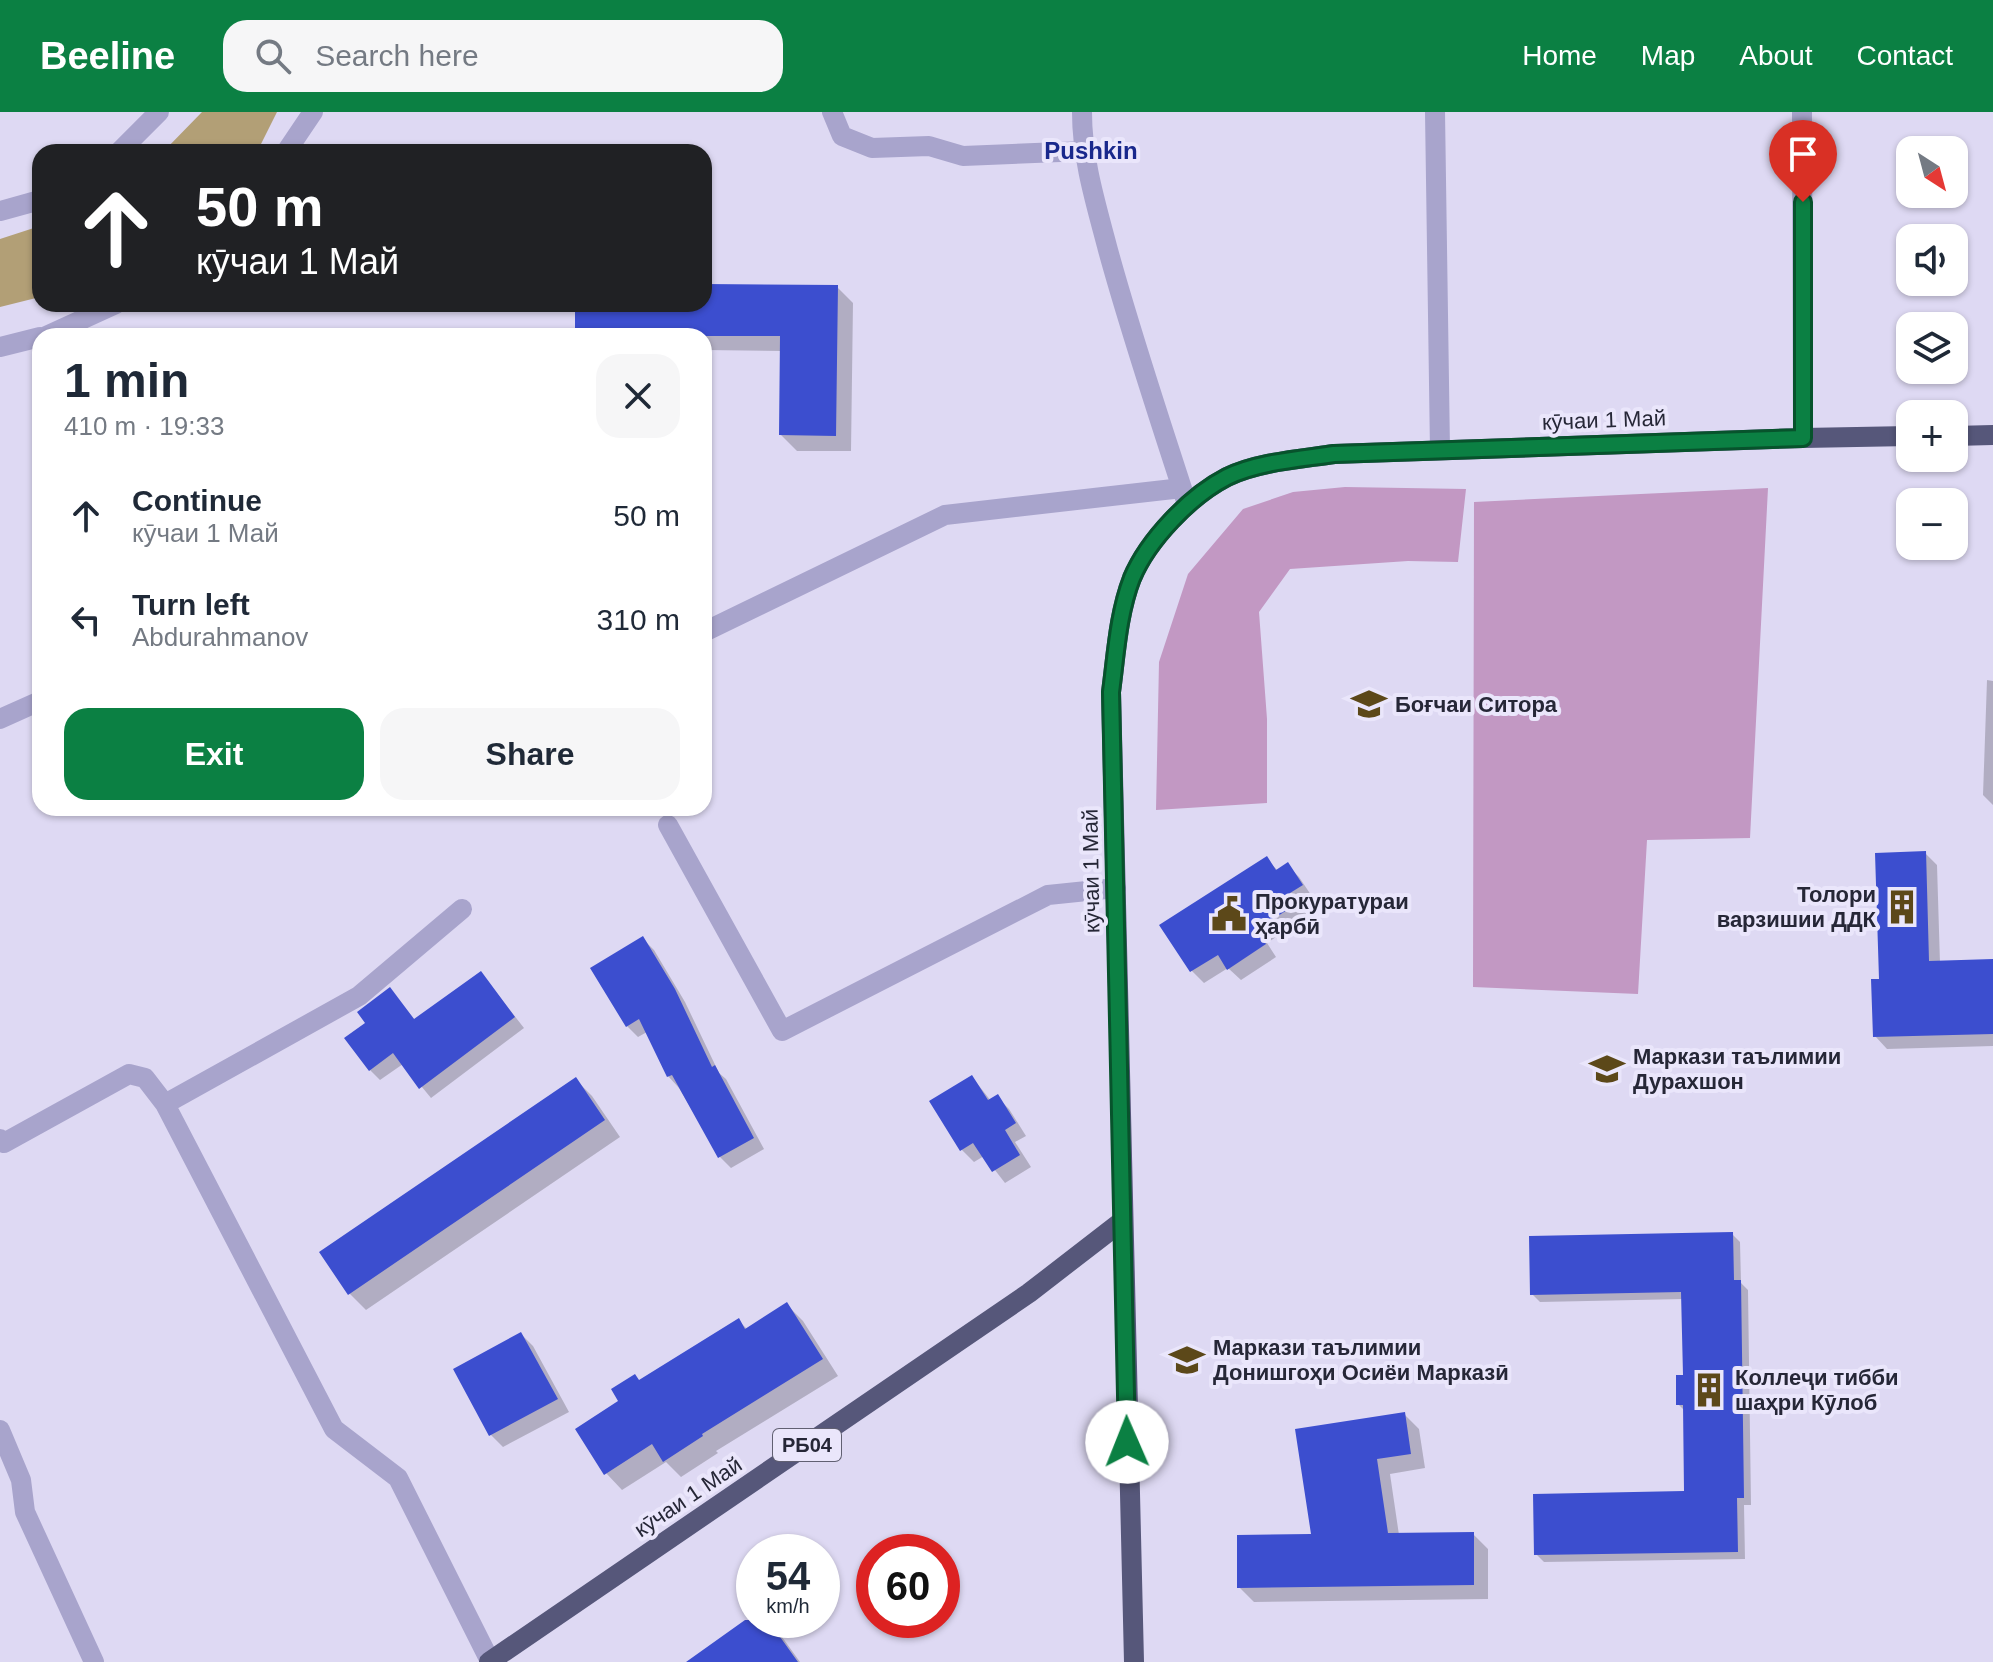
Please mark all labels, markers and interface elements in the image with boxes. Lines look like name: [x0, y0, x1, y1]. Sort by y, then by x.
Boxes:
search box: [223, 20, 783, 92]
icon: search: [251, 34, 295, 78]
text: Beeline: [40, 35, 175, 77]
text: Search here: [315, 39, 479, 72]
text: Home: [1522, 40, 1597, 71]
text: Map: [1641, 40, 1695, 71]
text: About: [1739, 40, 1813, 71]
text: Contact: [1857, 40, 1953, 71]
pin: [1769, 120, 1837, 202]
icon: arrive: [1781, 132, 1825, 176]
north arrow: [1896, 136, 1968, 208]
map controls: [1896, 136, 1968, 560]
district label: Pushkin: [1044, 137, 1138, 164]
text: 50 m: [196, 175, 324, 238]
icon: ahead: [64, 176, 168, 280]
button: sound: [1896, 224, 1968, 296]
text: кӯчаи 1 Май: [196, 241, 399, 282]
button: layers: [1896, 312, 1968, 384]
text: 1 min: [64, 354, 189, 407]
button: close: [596, 354, 680, 438]
button: +: [1896, 400, 1968, 472]
street label: кӯчаи 1 Май: [1542, 405, 1666, 435]
text: 410 m · 19:33: [64, 411, 224, 441]
text: Continue: [132, 484, 262, 517]
button: −: [1896, 488, 1968, 560]
icon: ahead: [64, 494, 108, 538]
text: 50 m: [613, 499, 680, 532]
text: кӯчаи 1 Май: [132, 518, 279, 548]
text: Turn left: [132, 588, 250, 621]
icon: left: [64, 598, 108, 642]
text: 310 m: [597, 603, 680, 636]
text: Abdurahmanov: [132, 622, 308, 652]
school or university icon: Боғчаи Ситора: [1350, 685, 1388, 723]
place label: Боғчаи Ситора: [1395, 692, 1558, 717]
button: Exit: [64, 708, 364, 800]
button: Share: [380, 708, 680, 800]
street label: кӯчаи 1 Май: [1077, 809, 1105, 933]
place label: Толори варзишии ДДК: [1717, 882, 1877, 932]
building icon: Толори варзишии ДДК: [1883, 888, 1921, 926]
place label: Прокуратураи ҳарбӣ: [1255, 889, 1409, 939]
public building icon: Прокуратураи ҳарбӣ: [1210, 895, 1248, 933]
place label: Маркази таълимии Дурахшон: [1633, 1044, 1841, 1094]
school or university icon: Маркази таълимии Дурахшон: [1588, 1050, 1626, 1088]
place label: Маркази таълимии Донишгоҳи Осиёи Марказӣ: [1213, 1335, 1509, 1385]
school or university icon: Маркази таълимии Донишгоҳи Осиёи Марказӣ: [1168, 1341, 1206, 1379]
place label: Коллеҷи тибби шаҳри Кӯлоб: [1735, 1365, 1899, 1415]
building icon: Коллеҷи тибби шаҳри Кӯлоб: [1690, 1371, 1728, 1409]
position arrow: [1085, 1400, 1169, 1484]
road number: РБ04: [773, 1429, 841, 1461]
street label: кӯчаи 1 Май: [630, 1452, 746, 1542]
speed limit sign: 60: [856, 1534, 960, 1638]
text: 54: [766, 1554, 810, 1598]
text: km/h: [766, 1595, 810, 1617]

